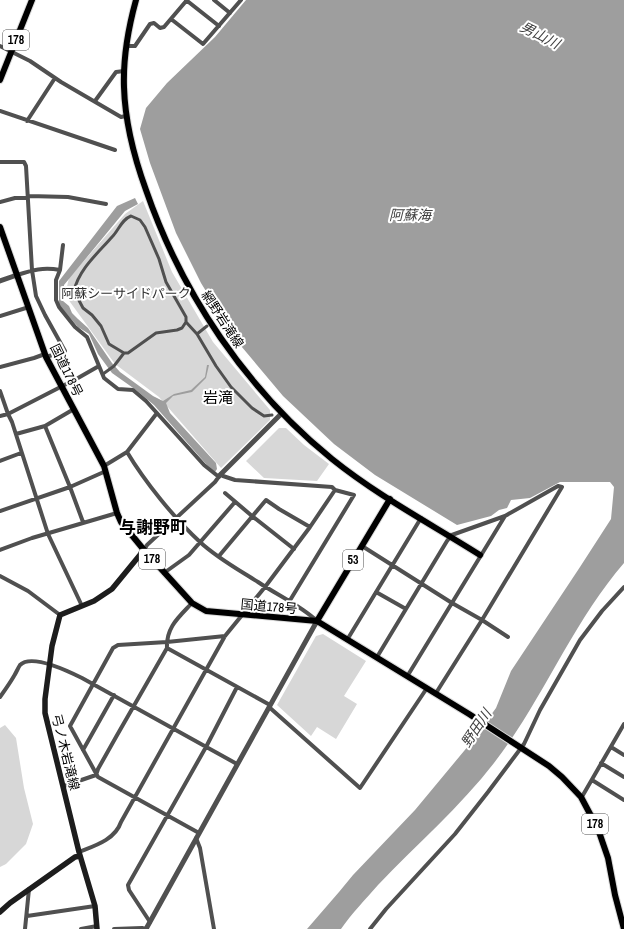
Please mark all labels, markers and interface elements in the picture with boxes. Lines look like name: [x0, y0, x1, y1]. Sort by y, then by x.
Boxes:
water label: 男山川: [517, 17, 565, 53]
road number: 178: [3, 30, 29, 50]
water label: 阿蘇海: [389, 206, 433, 224]
park label: 阿蘇シーサイドパーク: [61, 285, 191, 302]
street label: 網野岩滝線: [198, 287, 247, 351]
street label: 国道178号: [46, 341, 87, 399]
district label: 岩滝: [203, 387, 233, 408]
district label: 与謝野町: [119, 515, 187, 538]
road number: 178: [139, 549, 165, 569]
road number: 53: [343, 550, 363, 570]
street label: 国道178号: [240, 596, 298, 617]
water label: 野田川: [457, 704, 496, 750]
street label: 弓ノ木岩滝線: [48, 712, 83, 792]
road number: 178: [582, 814, 608, 834]

